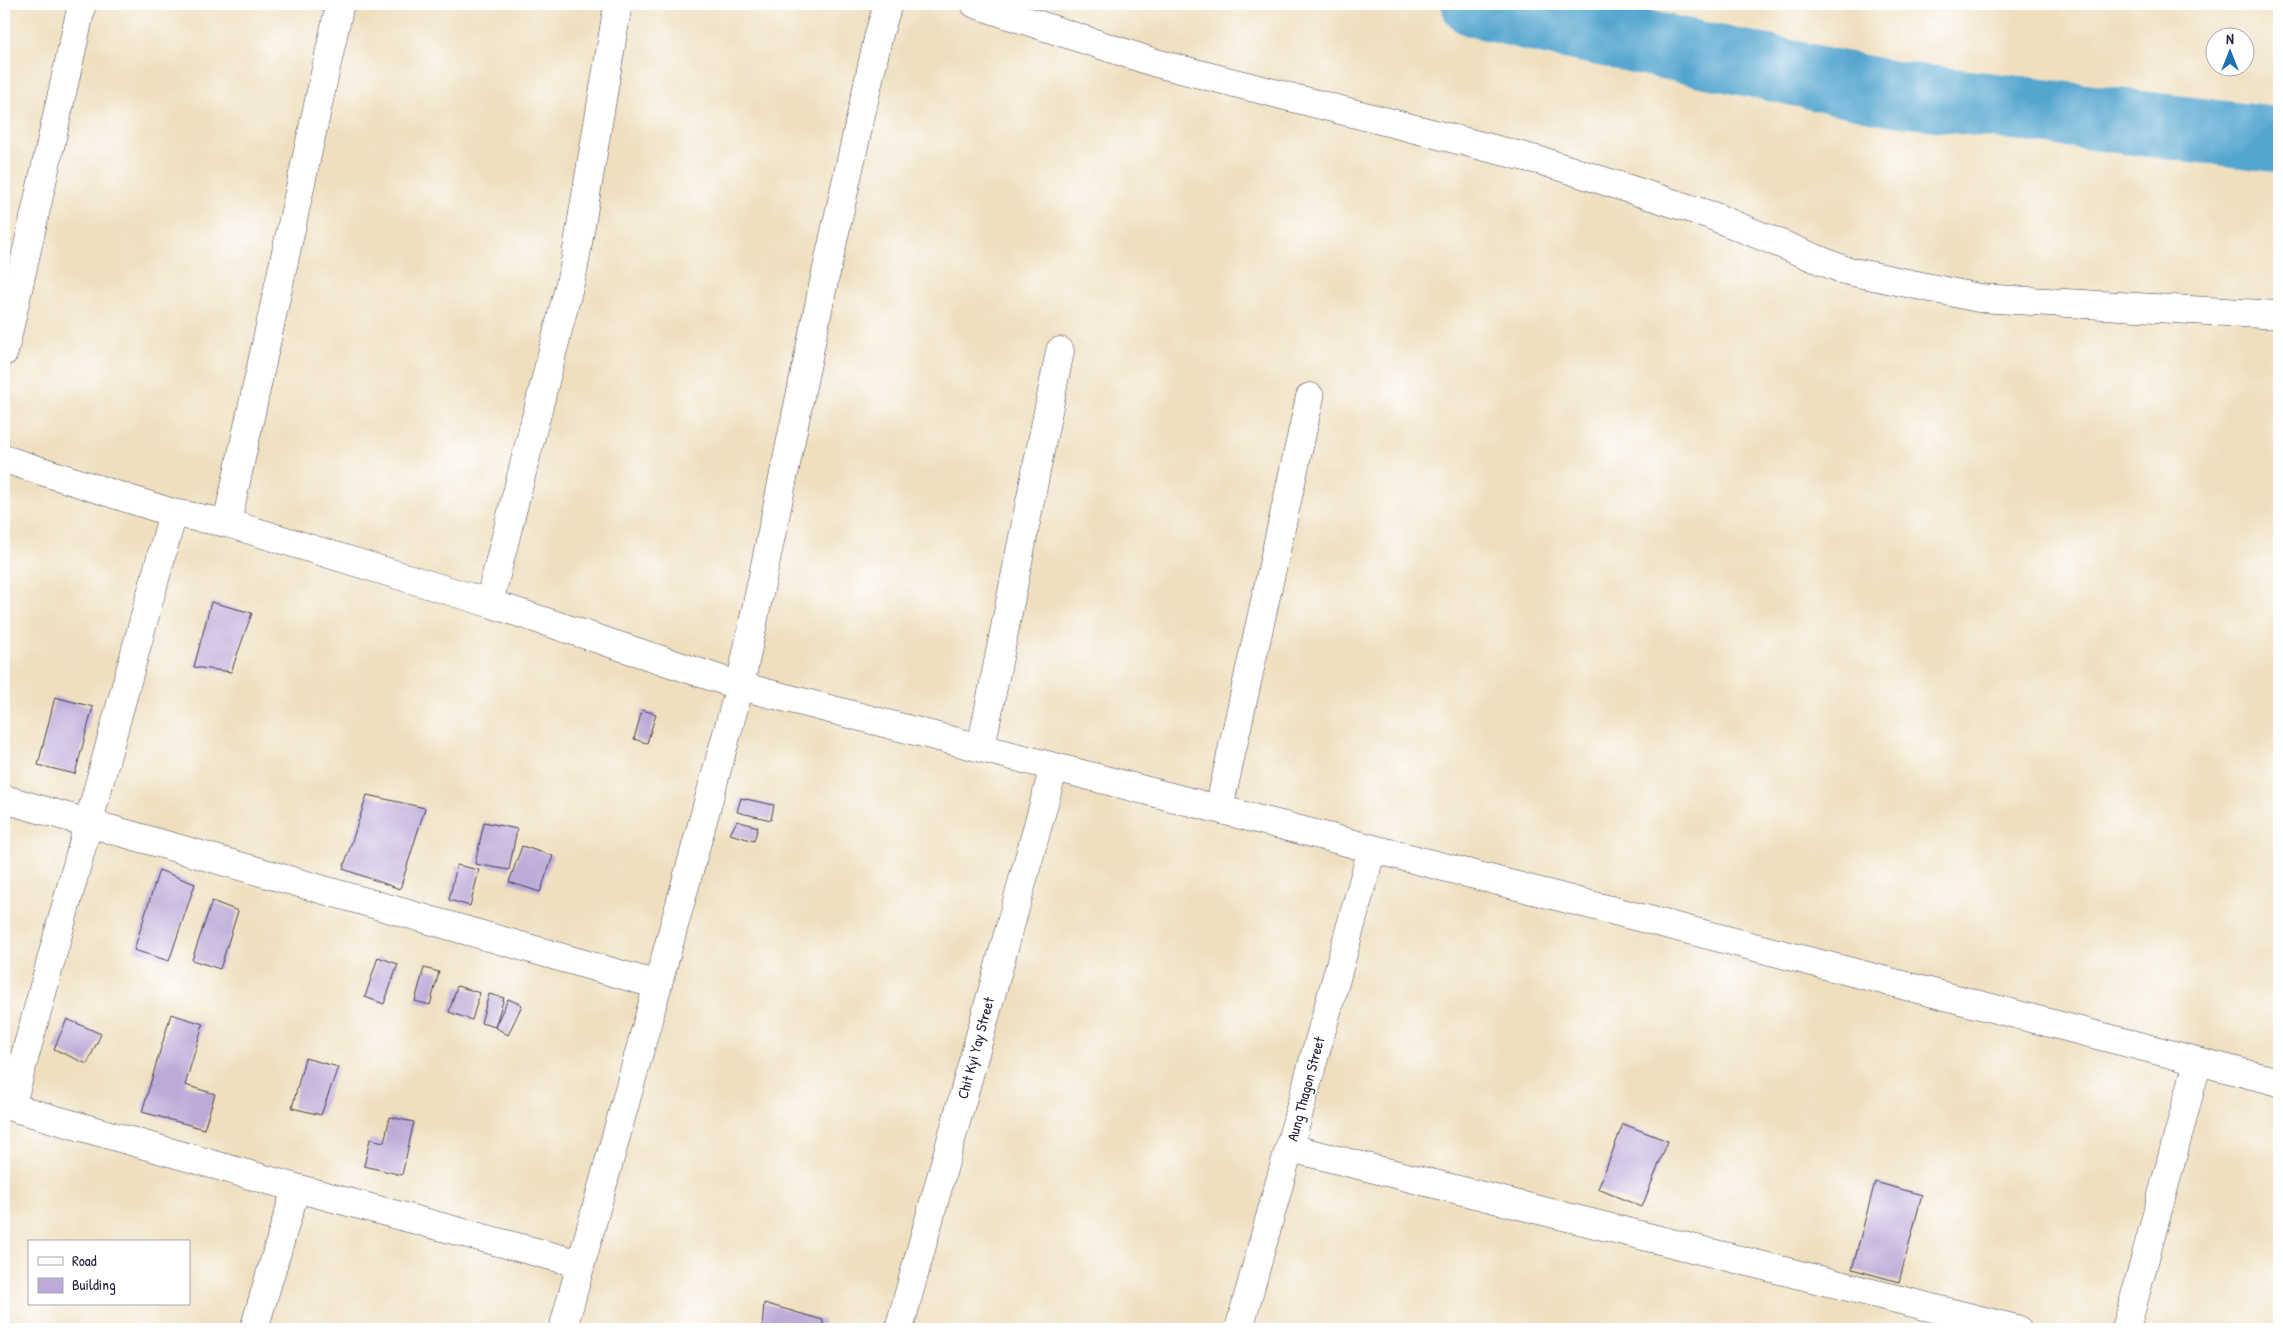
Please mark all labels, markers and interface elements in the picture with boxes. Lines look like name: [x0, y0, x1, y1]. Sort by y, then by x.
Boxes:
north arrow: [2206, 28, 2256, 78]
text: N: [2226, 29, 2234, 48]
street label: Chit Kyi Yay Street: [952, 994, 999, 1101]
street label: Aung Thagon Street: [1281, 1034, 1330, 1143]
legend: [28, 1240, 190, 1306]
text: Road: [72, 1250, 97, 1271]
text: Building: [72, 1274, 116, 1295]

